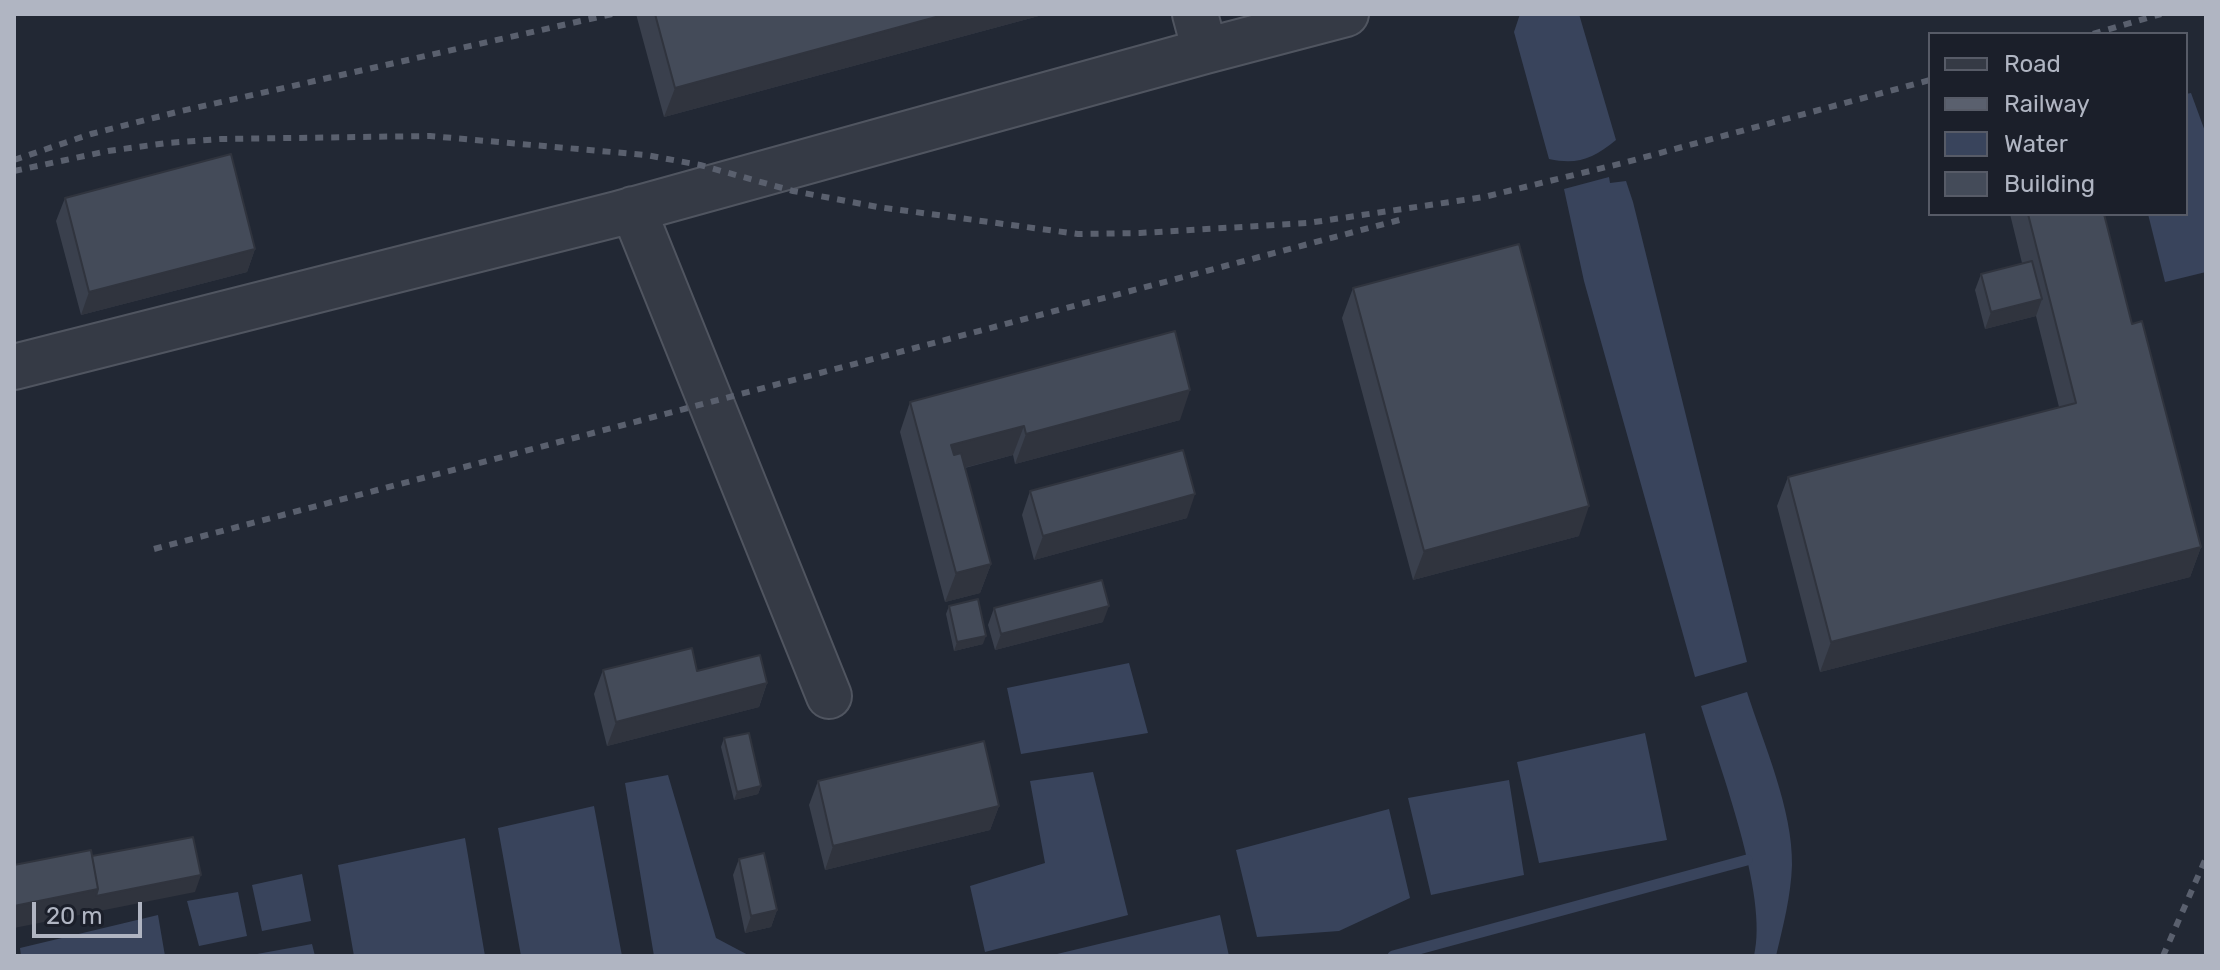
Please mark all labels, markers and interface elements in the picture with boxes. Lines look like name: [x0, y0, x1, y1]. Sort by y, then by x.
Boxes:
legend: [1928, 32, 2188, 216]
text: Road: [2004, 50, 2061, 78]
text: Railway: [2004, 90, 2090, 118]
text: Water: [2004, 130, 2068, 158]
text: Building: [2004, 170, 2095, 198]
scale bar: [36, 886, 146, 936]
text: 20 m: [46, 902, 103, 930]

